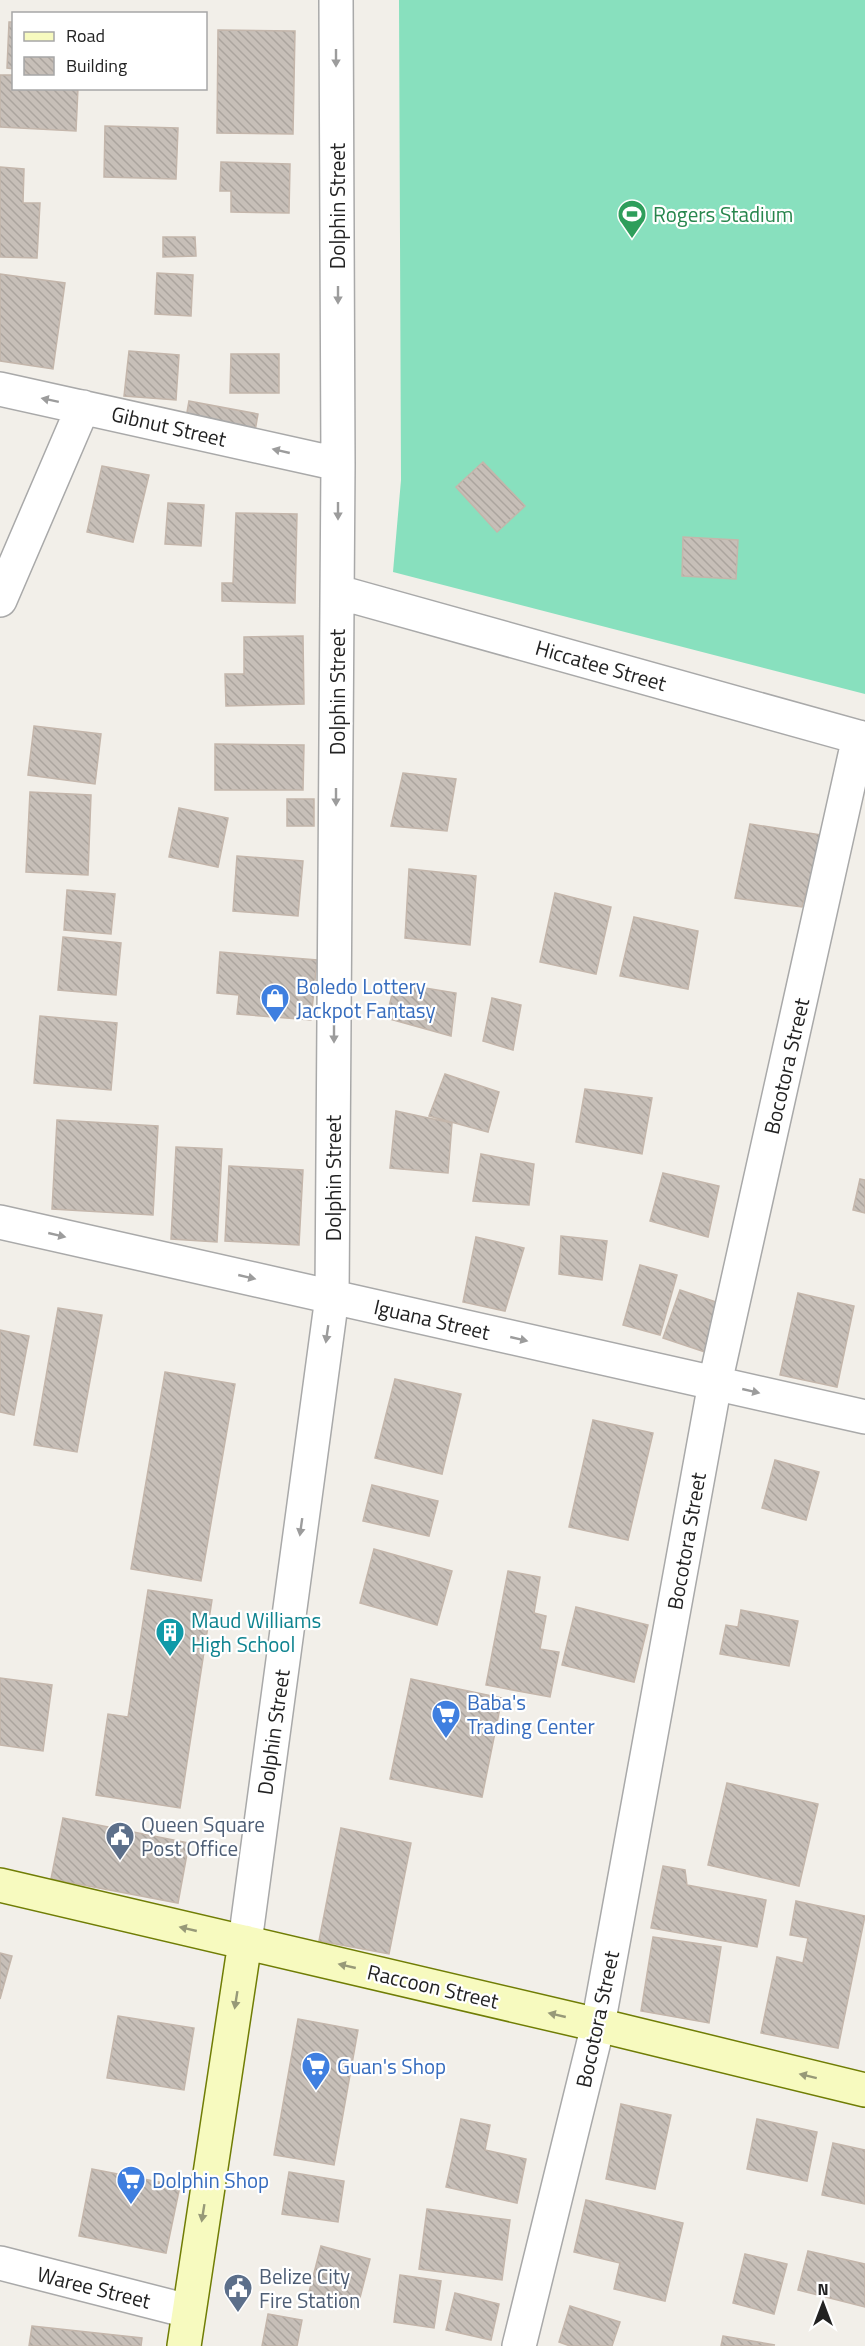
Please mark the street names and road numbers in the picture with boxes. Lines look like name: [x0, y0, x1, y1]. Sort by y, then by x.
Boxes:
street label: Dolphin Street: [321, 142, 353, 269]
street label: Gibnut Street: [108, 397, 230, 455]
street label: Dolphin Street: [321, 628, 353, 755]
street label: Hiccatee Street: [532, 631, 671, 699]
street label: Bocotora Street: [755, 994, 817, 1137]
street label: Dolphin Street: [317, 1114, 349, 1241]
street label: Iguana Street: [371, 1290, 494, 1348]
street label: Bocotora Street: [658, 1469, 714, 1612]
street label: Dolphin Street: [248, 1667, 298, 1797]
street label: Bocotora Street: [567, 1947, 627, 2090]
street label: Raccoon Street: [364, 1955, 502, 2017]
street label: Waree Street: [34, 2257, 155, 2317]

